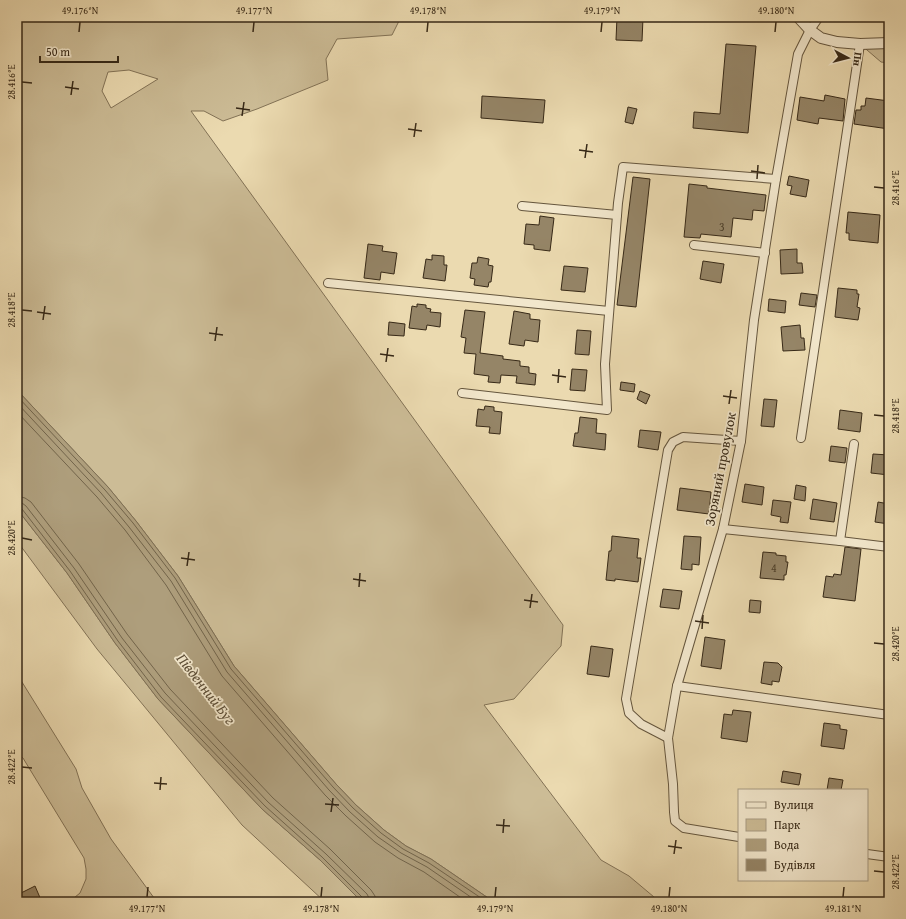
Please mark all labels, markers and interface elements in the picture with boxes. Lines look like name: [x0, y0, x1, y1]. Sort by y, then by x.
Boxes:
text: 49.176°N: [62, 3, 99, 18]
text: 49.177°N: [236, 3, 273, 18]
text: 49.178°N: [410, 3, 447, 18]
text: 49.179°N: [584, 3, 621, 18]
text: 49.180°N: [758, 3, 795, 18]
scale bar: [40, 38, 118, 64]
north arrow: [828, 38, 868, 78]
text: 50 m: [46, 43, 70, 60]
text: Пн: [849, 51, 867, 67]
text: 28.416°E: [4, 64, 19, 100]
text: 28.416°E: [888, 170, 903, 206]
house number: 3: [719, 218, 725, 235]
text: 28.418°E: [4, 292, 19, 328]
text: 28.418°E: [888, 398, 903, 434]
street label: Зоряний провулок: [699, 410, 741, 528]
text: 28.420°E: [4, 520, 19, 556]
house number: 4: [771, 559, 777, 576]
text: 28.420°E: [888, 626, 903, 662]
water label: Південний Буг: [172, 649, 241, 729]
text: 28.422°E: [4, 749, 19, 785]
legend: [738, 789, 868, 881]
text: Вулиця: [774, 796, 814, 813]
text: Парк: [774, 816, 801, 833]
text: Вода: [774, 836, 799, 853]
text: 28.422°E: [888, 854, 903, 890]
text: Будівля: [774, 856, 815, 873]
text: 49.177°N: [129, 901, 166, 916]
text: 49.178°N: [303, 901, 340, 916]
text: 49.179°N: [477, 901, 514, 916]
text: 49.180°N: [651, 901, 688, 916]
text: 49.181°N: [825, 901, 862, 916]

